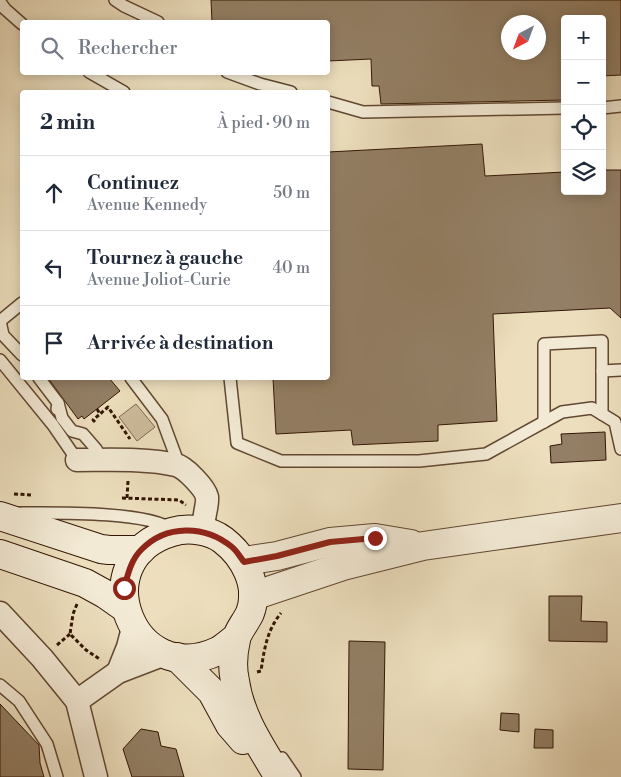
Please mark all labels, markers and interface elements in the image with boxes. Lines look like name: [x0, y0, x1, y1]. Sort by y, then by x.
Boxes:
north arrow: [501, 15, 546, 60]
map controls: [561, 15, 606, 195]
button: +: [561, 15, 606, 60]
search box: [20, 20, 330, 75]
icon: search: [38, 34, 66, 62]
text: Rechercher: [78, 36, 177, 60]
button: −: [561, 60, 606, 105]
button: locate: [561, 105, 606, 150]
text: 2 min: [40, 110, 95, 136]
text: À pied · 90 m: [217, 113, 310, 133]
button: layers: [561, 150, 606, 195]
text: Continuez: [87, 171, 179, 195]
icon: ahead: [40, 179, 68, 207]
text: 50 m: [273, 183, 310, 203]
text: Avenue Kennedy: [87, 195, 207, 215]
text: Tournez à gauche: [87, 246, 243, 270]
icon: left: [40, 254, 68, 282]
text: 40 m: [273, 258, 310, 278]
text: Avenue Joliot-Curie: [87, 270, 231, 290]
icon: arrive: [40, 329, 68, 357]
text: Arrivée à destination: [87, 331, 273, 355]
route end: [364, 527, 387, 550]
route start: [113, 577, 136, 600]

